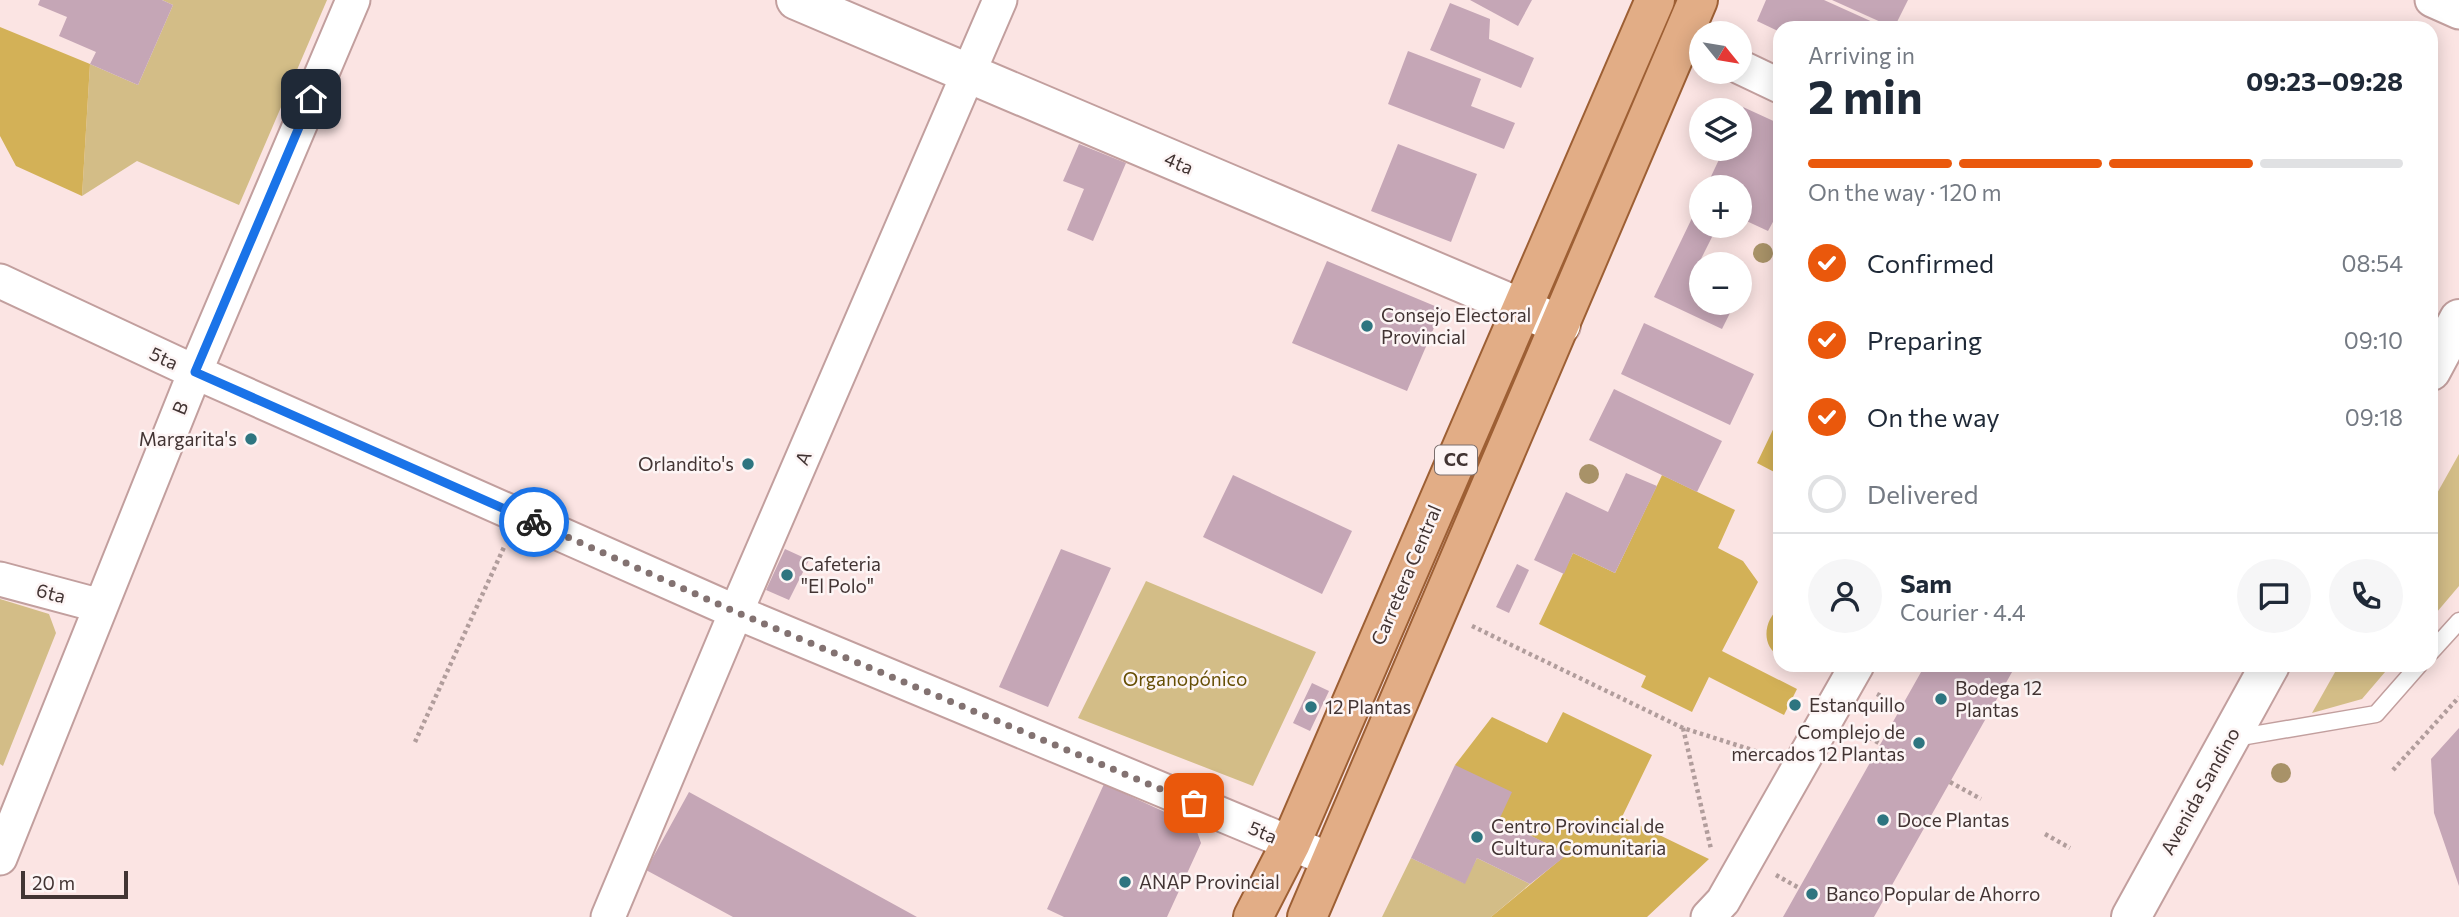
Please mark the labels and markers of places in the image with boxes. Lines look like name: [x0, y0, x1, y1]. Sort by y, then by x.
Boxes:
pin: [281, 69, 341, 129]
place label: Consejo Electoral Provincial: [1381, 303, 1531, 348]
marker: Consejo Electoral Provincial: [1359, 318, 1375, 334]
place label: Margarita's: [139, 427, 237, 450]
marker: Margarita's: [243, 431, 259, 447]
place label: Orlandito's: [638, 452, 734, 475]
marker: Orlandito's: [740, 456, 756, 472]
place label: Cafeteria "El Polo": [801, 552, 881, 597]
marker: Cafeteria "El Polo": [779, 567, 795, 583]
place label: Bodega 12 Plantas: [1955, 676, 2042, 721]
marker: Bodega 12 Plantas: [1933, 691, 1949, 707]
place label: Estanquillo: [1809, 693, 1905, 716]
place label: 12 Plantas: [1325, 695, 1411, 718]
marker: Estanquillo: [1787, 697, 1803, 713]
marker: 12 Plantas: [1303, 699, 1319, 715]
place label: Complejo de mercados 12 Plantas: [1731, 720, 1905, 765]
marker: Complejo de mercados 12 Plantas: [1911, 735, 1927, 751]
pin: [1164, 773, 1224, 833]
place label: Doce Plantas: [1897, 808, 2009, 831]
marker: Doce Plantas: [1875, 812, 1891, 828]
place label: Centro Provincial de Cultura Comunitaria: [1491, 814, 1666, 859]
marker: Centro Provincial de Cultura Comunitaria: [1469, 829, 1485, 845]
place label: ANAP Provincial: [1139, 870, 1280, 893]
marker: ANAP Provincial: [1117, 874, 1133, 890]
place label: Banco Popular de Ahorro: [1826, 882, 2040, 905]
marker: Banco Popular de Ahorro: [1804, 886, 1820, 902]

